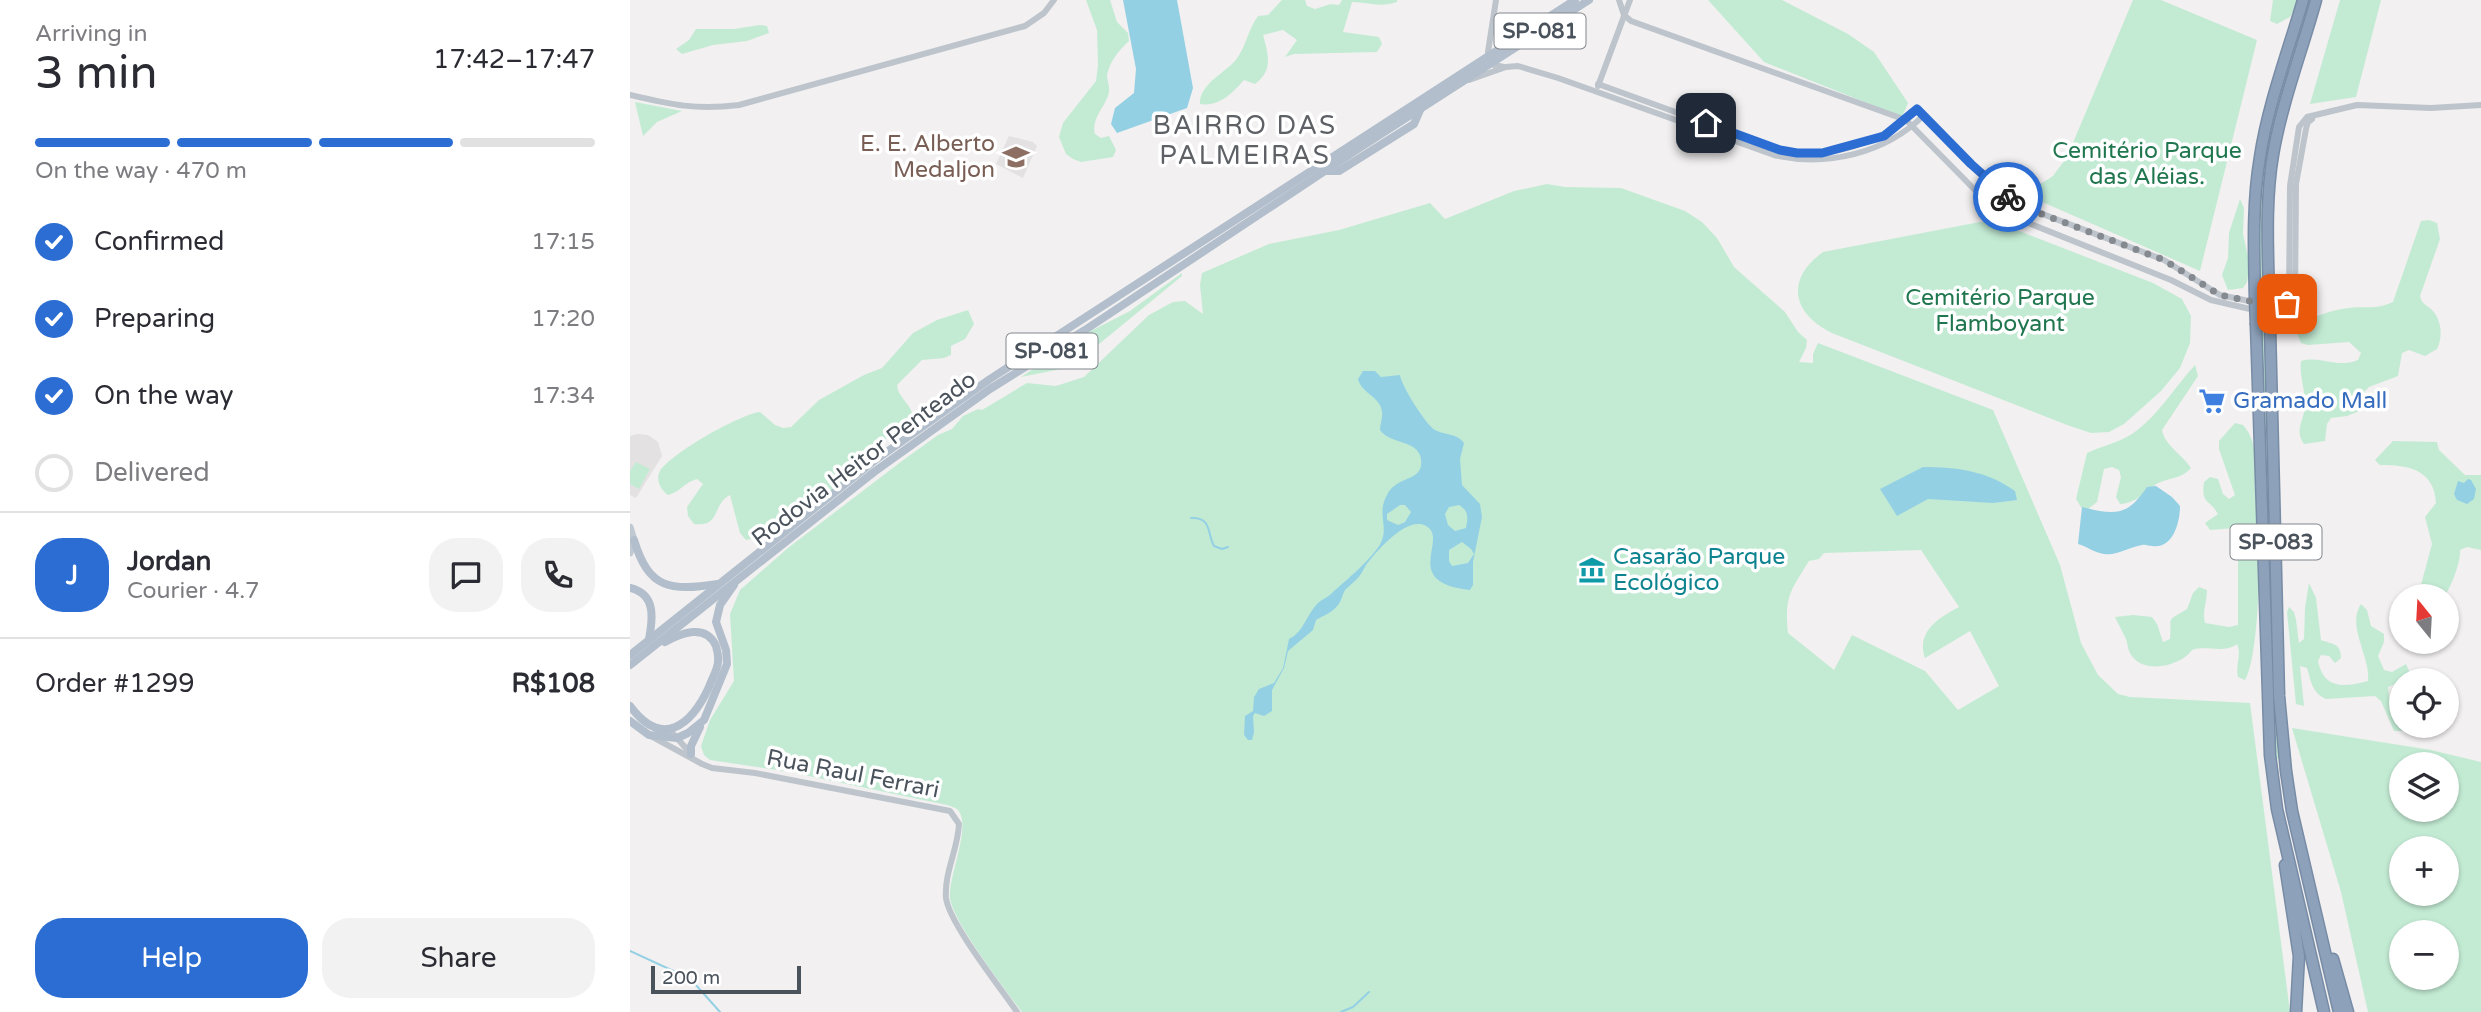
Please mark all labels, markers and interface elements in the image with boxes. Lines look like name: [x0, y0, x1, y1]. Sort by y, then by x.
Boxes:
road number: SP-081: [1494, 14, 1586, 48]
text: Arriving in: [35, 20, 148, 48]
text: 17:42–17:47: [433, 44, 595, 75]
text: 3 min: [35, 46, 158, 101]
pin: [1676, 93, 1736, 153]
icon: home: [1687, 104, 1725, 142]
district label: BAIRRO DAS PALMEIRAS: [1153, 110, 1337, 171]
place label: E. E. Alberto Medaljon: [860, 130, 995, 184]
park label: Cemitério Parque das Aléias.: [2052, 137, 2242, 191]
school or university icon: E. E. Alberto Medaljon: [1001, 142, 1031, 172]
text: On the way · 470 m: [35, 157, 247, 185]
courier: [1973, 162, 2043, 232]
icon: bike: [1989, 178, 2027, 216]
icon: check: [35, 223, 73, 261]
text: Confirmed: [94, 226, 224, 257]
text: 17:15: [531, 228, 595, 256]
pin: [2257, 274, 2317, 334]
park label: Cemitério Parque Flamboyant: [1905, 284, 2095, 338]
icon: bag: [2268, 285, 2306, 323]
icon: check: [35, 300, 73, 338]
text: Preparing: [94, 303, 215, 334]
text: 17:20: [531, 305, 595, 333]
road number: SP-081: [1006, 334, 1097, 368]
street label: Rodovia Heitor Penteado: [746, 365, 982, 553]
icon: check: [35, 377, 73, 415]
text: On the way: [94, 380, 234, 411]
text: 17:34: [531, 382, 595, 410]
supermarket icon: Gramado Mall: [2197, 386, 2227, 416]
place label: Gramado Mall: [2233, 387, 2387, 415]
text: Delivered: [94, 457, 210, 488]
road number: SP-083: [2230, 524, 2322, 560]
button: chat: [429, 538, 503, 612]
button: phone: [521, 538, 595, 612]
place label: Casarão Parque Ecológico: [1613, 543, 1785, 597]
text: Jordan: [127, 546, 211, 577]
museum icon: Casarão Parque Ecológico: [1577, 555, 1607, 585]
text: J: [66, 560, 78, 591]
text: Courier · 4.7: [127, 577, 260, 605]
north arrow: [2389, 584, 2459, 654]
map controls: [2389, 584, 2459, 990]
text: Order #1299: [35, 668, 195, 699]
text: R$108: [511, 668, 595, 699]
button: locate: [2389, 668, 2459, 738]
street label: Rua Raul Ferrari: [764, 744, 942, 804]
button: layers: [2389, 752, 2459, 822]
button: +: [2389, 836, 2459, 906]
button: Help: [35, 918, 308, 998]
button: Share: [322, 918, 595, 998]
button: −: [2389, 920, 2459, 990]
scale bar: [651, 963, 802, 995]
text: 200 m: [662, 967, 720, 989]

